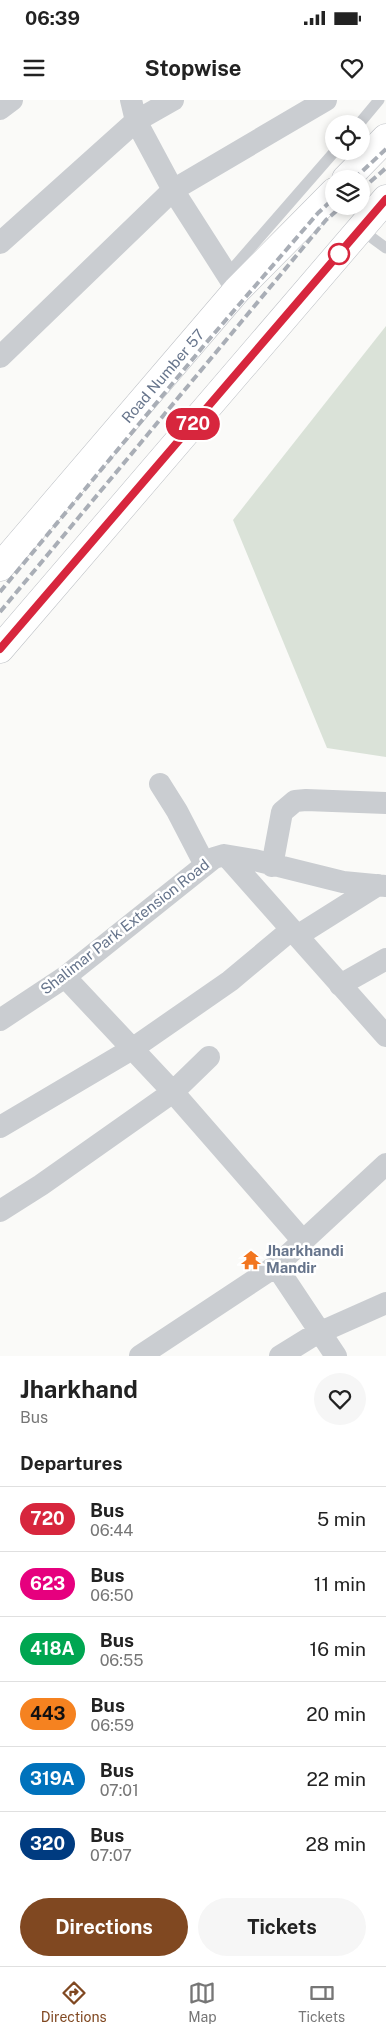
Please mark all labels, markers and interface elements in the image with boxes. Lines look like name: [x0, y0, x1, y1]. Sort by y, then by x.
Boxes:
text: 06:39: [25, 7, 80, 29]
icon: menu: [20, 54, 48, 82]
icon: heart: [338, 54, 366, 82]
text: Stopwise: [145, 55, 241, 81]
map controls: [325, 115, 370, 215]
button: locate: [325, 115, 370, 160]
button: layers: [325, 170, 370, 215]
unlabelled marker: [328, 243, 350, 265]
street label: Road Number 57: [118, 326, 208, 426]
line badge: 720: [164, 408, 222, 440]
text: 720: [176, 413, 210, 434]
street label: Shalimar Park Extension Road: [37, 855, 212, 998]
place label: Jharkhandi Mandir: [266, 1242, 344, 1276]
temple icon: Jharkhandi Mandir: [240, 1249, 262, 1271]
button: heart: [314, 1373, 366, 1425]
text: Jharkhand: [20, 1375, 138, 1403]
text: Bus: [20, 1408, 48, 1427]
text: Departures: [20, 1452, 123, 1474]
text: Bus: [90, 1499, 124, 1521]
text: 720: [30, 1508, 65, 1529]
text: 5 min: [317, 1508, 366, 1530]
text: 06:44: [90, 1521, 133, 1540]
text: Bus: [90, 1564, 125, 1586]
text: 623: [30, 1573, 65, 1594]
text: 11 min: [314, 1573, 366, 1595]
text: 06:50: [90, 1586, 134, 1605]
text: Bus: [100, 1629, 134, 1651]
text: 418A: [30, 1638, 75, 1659]
text: 16 min: [310, 1638, 366, 1660]
text: 06:55: [100, 1651, 143, 1670]
text: Bus: [91, 1694, 125, 1716]
text: 443: [30, 1703, 66, 1724]
text: 20 min: [306, 1703, 366, 1725]
text: 06:59: [91, 1716, 134, 1735]
text: Bus: [100, 1759, 134, 1781]
text: 319A: [30, 1768, 75, 1789]
text: 22 min: [307, 1768, 366, 1790]
text: 07:01: [100, 1781, 139, 1800]
text: Bus: [90, 1824, 124, 1846]
text: 320: [30, 1833, 65, 1854]
text: 28 min: [306, 1833, 366, 1855]
text: 07:07: [90, 1846, 132, 1865]
button: Directions: [20, 1898, 188, 1956]
button: Tickets: [198, 1898, 366, 1956]
tab: Directions: [41, 1979, 107, 2025]
tab: Map: [188, 1979, 217, 2025]
tab: Tickets: [298, 1979, 345, 2025]

